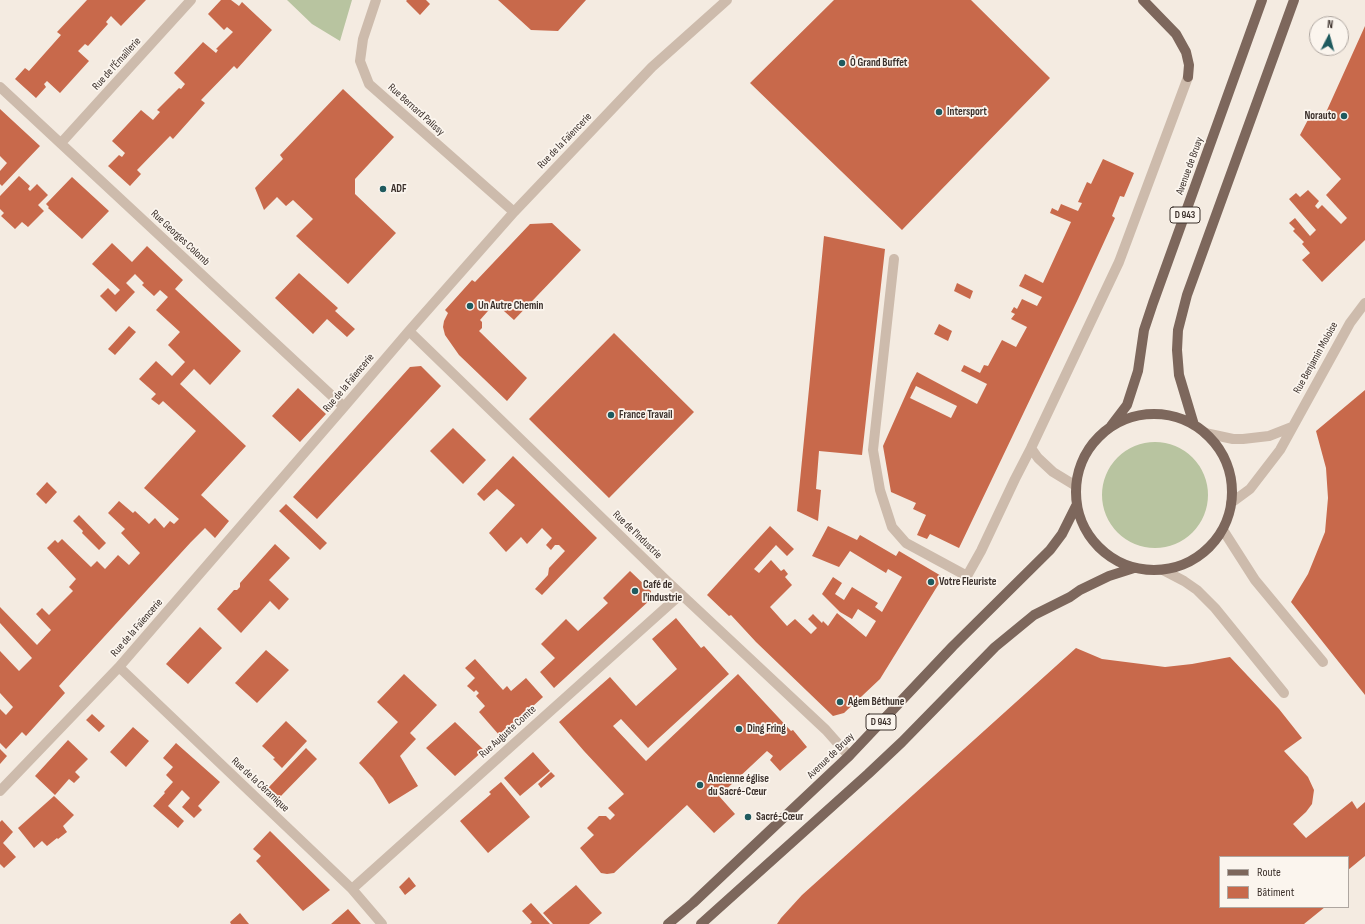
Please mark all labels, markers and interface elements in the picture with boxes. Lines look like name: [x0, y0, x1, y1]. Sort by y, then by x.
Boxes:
north arrow: [1309, 16, 1349, 56]
text: N: [1327, 18, 1334, 31]
street label: Rue de l'Émaillerie: [90, 35, 144, 93]
place label: Ô Grand Buffet: [850, 56, 907, 70]
marker: Ô Grand Buffet: [837, 58, 847, 68]
street label: Rue Bernard Palissy: [385, 81, 447, 139]
place label: Intersport: [947, 105, 987, 119]
marker: Intersport: [934, 107, 944, 117]
place label: Norauto: [1304, 109, 1336, 123]
street label: Rue de la Faïencerie: [535, 110, 595, 172]
marker: Norauto: [1339, 111, 1349, 121]
street label: Avenue de Bruay: [1173, 135, 1207, 197]
place label: ADF: [391, 182, 407, 196]
marker: ADF: [378, 184, 388, 194]
street label: Rue Georges Colomb: [148, 207, 212, 269]
road number: D 943: [1170, 207, 1200, 223]
place label: Un Autre Chemin: [478, 299, 543, 313]
marker: Un Autre Chemin: [465, 301, 475, 311]
street label: Rue Benjamin Moloise: [1291, 320, 1341, 396]
street label: Rue de la Faïencerie: [321, 351, 377, 415]
place label: France Travail: [619, 408, 672, 422]
marker: France Travail: [606, 410, 616, 420]
street label: Rue de l'Industrie: [610, 508, 664, 562]
place label: Votre Fleuriste: [939, 575, 996, 589]
marker: Votre Fleuriste: [926, 577, 936, 587]
place label: Café de l'industrie: [643, 578, 682, 604]
marker: Café de l'industrie: [630, 586, 640, 596]
street label: Rue de la Faïencerie: [108, 596, 166, 660]
place label: Agem Béthune: [848, 695, 904, 709]
marker: Agem Béthune: [835, 697, 845, 707]
street label: Rue Auguste Comte: [477, 703, 539, 761]
road number: D 943: [866, 714, 896, 730]
place label: Ding Fring: [747, 722, 786, 736]
marker: Ding Fring: [734, 724, 744, 734]
street label: Avenue de Bruay: [805, 730, 857, 782]
street label: Rue de la Céramique: [228, 755, 292, 815]
place label: Ancienne église du Sacré-Cœur: [708, 772, 769, 798]
marker: Ancienne église du Sacré-Cœur: [695, 780, 705, 790]
place label: Sacré-Cœur: [756, 810, 803, 824]
marker: Sacré-Cœur: [743, 812, 753, 822]
legend: [1219, 856, 1349, 908]
text: Route: [1257, 865, 1281, 880]
text: Bâtiment: [1257, 885, 1294, 900]

